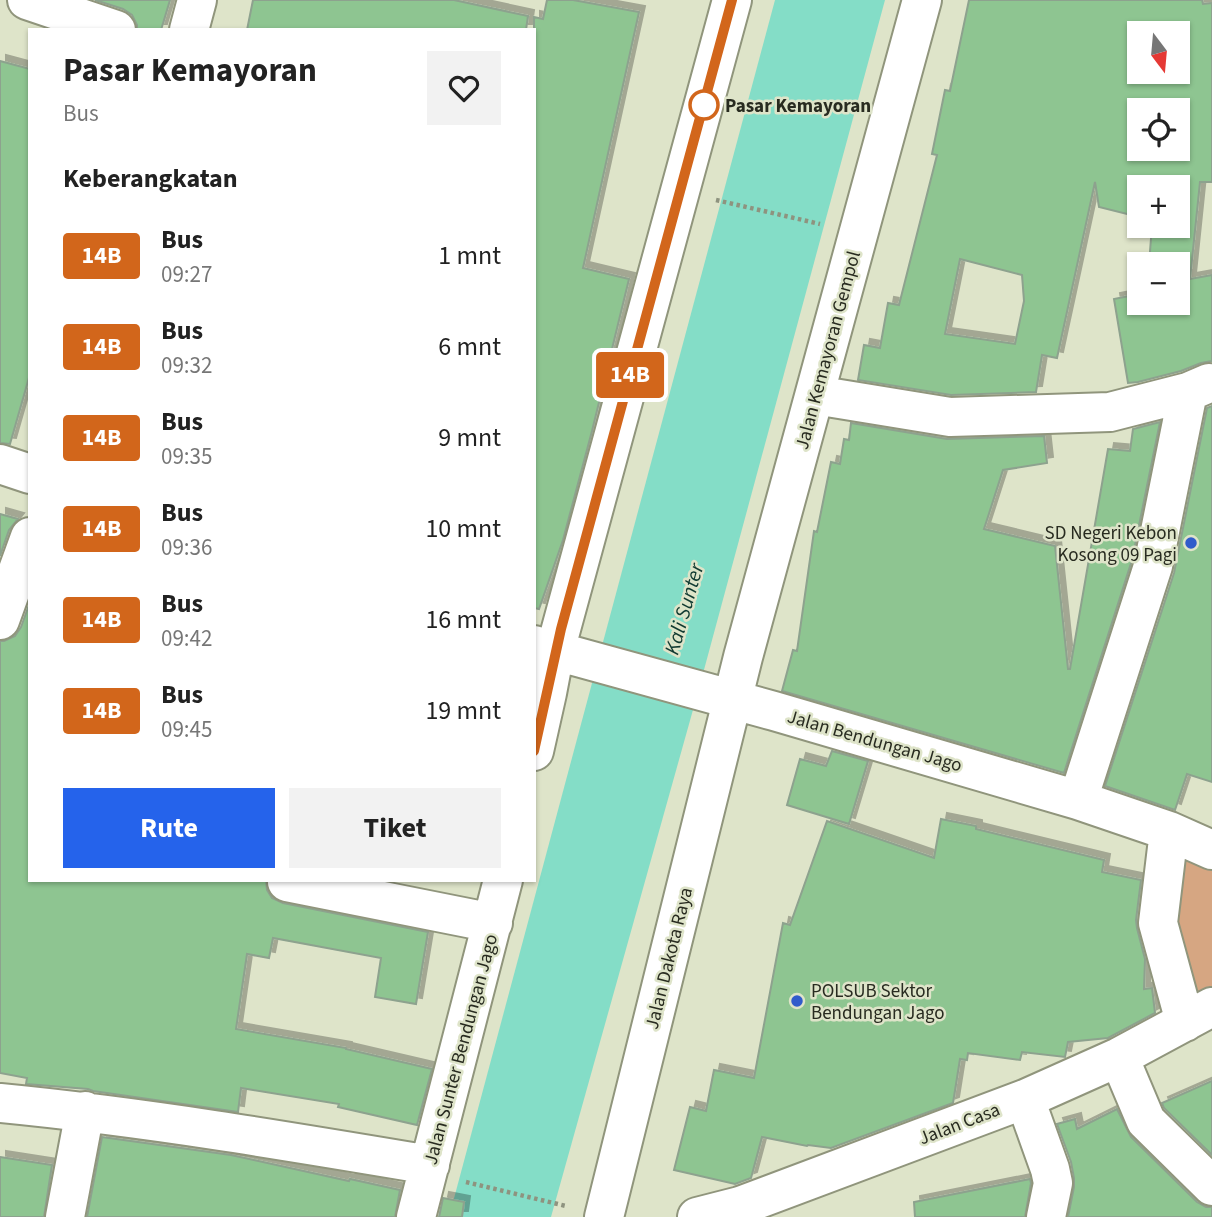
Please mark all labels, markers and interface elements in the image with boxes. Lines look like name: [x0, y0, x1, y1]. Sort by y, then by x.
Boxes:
north arrow: [1127, 21, 1190, 84]
map controls: [1127, 21, 1190, 315]
text: Pasar Kemayoran: [63, 47, 317, 94]
button: heart: [427, 51, 501, 125]
marker: Pasar Kemayoran: [689, 90, 719, 120]
place label: Pasar Kemayoran: [725, 93, 871, 120]
text: Bus: [63, 97, 99, 130]
button: locate: [1127, 98, 1190, 161]
text: Keberangkatan: [63, 160, 238, 197]
button: +: [1127, 175, 1190, 238]
text: Bus: [161, 221, 203, 258]
text: 1 mnt: [438, 237, 501, 274]
text: 14B: [82, 238, 121, 273]
street label: Jalan Kemayoran Gempol: [789, 248, 868, 453]
button: −: [1127, 252, 1190, 315]
text: 09:27: [161, 258, 212, 291]
text: Bus: [161, 312, 203, 349]
text: 6 mnt: [438, 328, 501, 365]
text: 14B: [82, 329, 121, 364]
text: 09:32: [161, 349, 212, 382]
line badge: 14B: [590, 352, 670, 398]
text: 14B: [610, 357, 650, 392]
text: Bus: [161, 403, 203, 440]
text: 9 mnt: [438, 419, 501, 456]
text: 14B: [82, 420, 121, 455]
text: 09:35: [161, 440, 212, 473]
text: Bus: [161, 494, 203, 531]
text: 10 mnt: [425, 510, 501, 547]
text: 14B: [82, 511, 121, 546]
place label: SD Negeri Kebon Kosong 09 Pagi: [1045, 520, 1177, 569]
text: 09:36: [161, 531, 212, 564]
marker: SD Negeri Kebon Kosong 09 Pagi: [1183, 535, 1199, 551]
water label: Kali Sunter: [657, 559, 712, 658]
text: Bus: [161, 585, 203, 622]
text: 16 mnt: [425, 601, 501, 638]
text: 14B: [82, 602, 121, 637]
text: 09:42: [161, 622, 212, 655]
text: Bus: [161, 676, 203, 713]
text: 19 mnt: [425, 692, 501, 729]
text: 14B: [82, 693, 121, 728]
street label: Jalan Bendungan Jago: [784, 704, 965, 779]
text: 09:45: [161, 713, 212, 746]
button: Rute: [63, 788, 275, 868]
button: Tiket: [289, 788, 501, 868]
street label: Jalan Dakota Raya: [639, 885, 700, 1032]
street label: Jalan Sunter Bendungan Jago: [418, 931, 505, 1168]
place label: POLSUB Sektor Bendungan Jago: [811, 978, 945, 1027]
marker: POLSUB Sektor Bendungan Jago: [789, 993, 805, 1009]
street label: Jalan Casa: [915, 1097, 1004, 1152]

